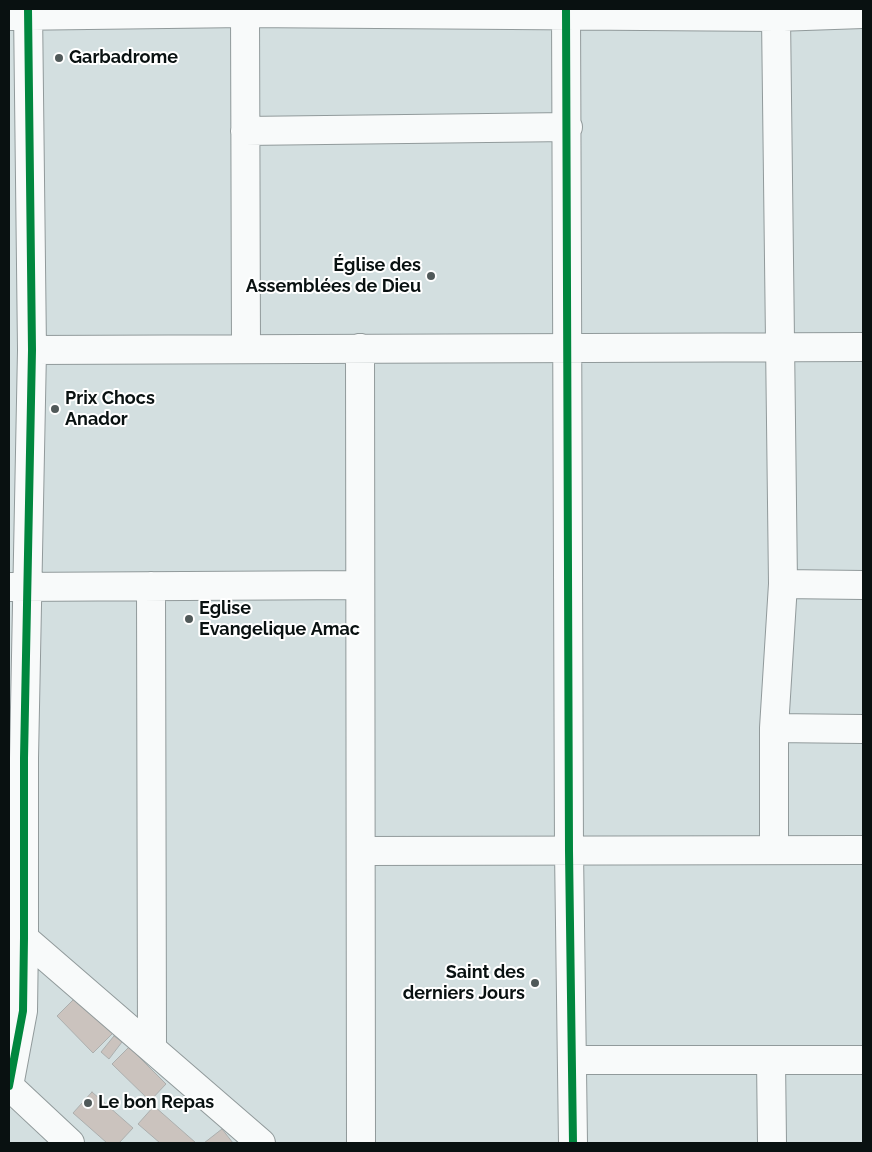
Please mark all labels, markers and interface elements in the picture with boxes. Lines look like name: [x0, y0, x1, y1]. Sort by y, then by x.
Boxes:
place label: Garbadrome: [69, 47, 178, 69]
marker: Garbadrome: [53, 52, 65, 64]
place label: Église des Assemblées de Dieu: [246, 255, 421, 298]
marker: Église des Assemblées de Dieu: [425, 270, 437, 282]
place label: Prix Chocs Anador: [65, 388, 155, 430]
marker: Prix Chocs Anador: [49, 403, 61, 415]
place label: Eglise Evangelique Amac: [199, 598, 360, 640]
marker: Eglise Evangelique Amac: [183, 613, 195, 625]
place label: Saint des derniers Jours: [403, 962, 525, 1004]
marker: Saint des derniers Jours: [529, 977, 541, 989]
place label: Le bon Repas: [98, 1092, 214, 1114]
marker: Le bon Repas: [82, 1097, 94, 1109]

